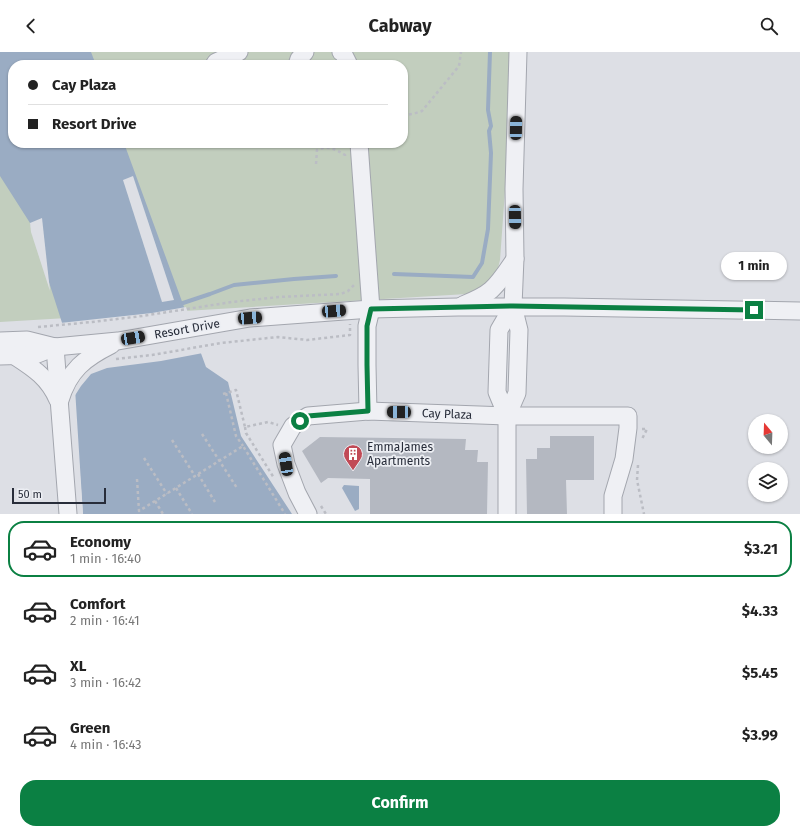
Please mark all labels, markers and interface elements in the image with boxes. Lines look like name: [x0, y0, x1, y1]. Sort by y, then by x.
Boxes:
icon: back: [20, 15, 42, 37]
text: Cabway: [369, 15, 431, 37]
icon: search: [758, 15, 780, 37]
text: Cay Plaza: [52, 76, 116, 94]
text: Resort Drive: [52, 115, 137, 133]
car: [510, 116, 522, 140]
car: [509, 205, 521, 229]
callout: 1 min: [721, 252, 787, 280]
text: 1 min: [738, 258, 770, 273]
route end: [745, 301, 763, 319]
car: [322, 304, 346, 318]
car: [238, 311, 262, 325]
street label: Resort Drive: [153, 316, 221, 342]
car: [120, 330, 146, 346]
car: [387, 406, 411, 418]
street label: Cay Plaza: [422, 406, 472, 422]
route start: [291, 412, 309, 430]
north arrow: [748, 414, 788, 454]
map controls: [748, 414, 788, 502]
place label: EmmaJames Apartments: [367, 440, 433, 468]
building icon: EmmaJames Apartments: [342, 443, 364, 471]
car: [278, 451, 294, 477]
button: layers: [748, 462, 788, 502]
scale bar: [12, 486, 106, 505]
text: 50 m: [18, 488, 42, 501]
icon: car: [22, 531, 58, 567]
text: Economy: [70, 533, 131, 551]
text: $3.21: [744, 540, 778, 558]
text: 1 min · 16:40: [70, 551, 141, 566]
icon: car: [22, 593, 58, 629]
text: Comfort: [70, 595, 126, 613]
text: $4.33: [742, 602, 778, 620]
text: 2 min · 16:41: [70, 613, 140, 628]
icon: car: [22, 655, 58, 691]
text: XL: [70, 657, 86, 675]
text: $5.45: [742, 664, 778, 682]
text: 3 min · 16:42: [70, 675, 141, 690]
icon: car: [22, 717, 58, 753]
text: Green: [70, 719, 110, 737]
text: $3.99: [742, 726, 778, 744]
text: 4 min · 16:43: [70, 737, 142, 752]
button: Confirm: [20, 780, 780, 826]

